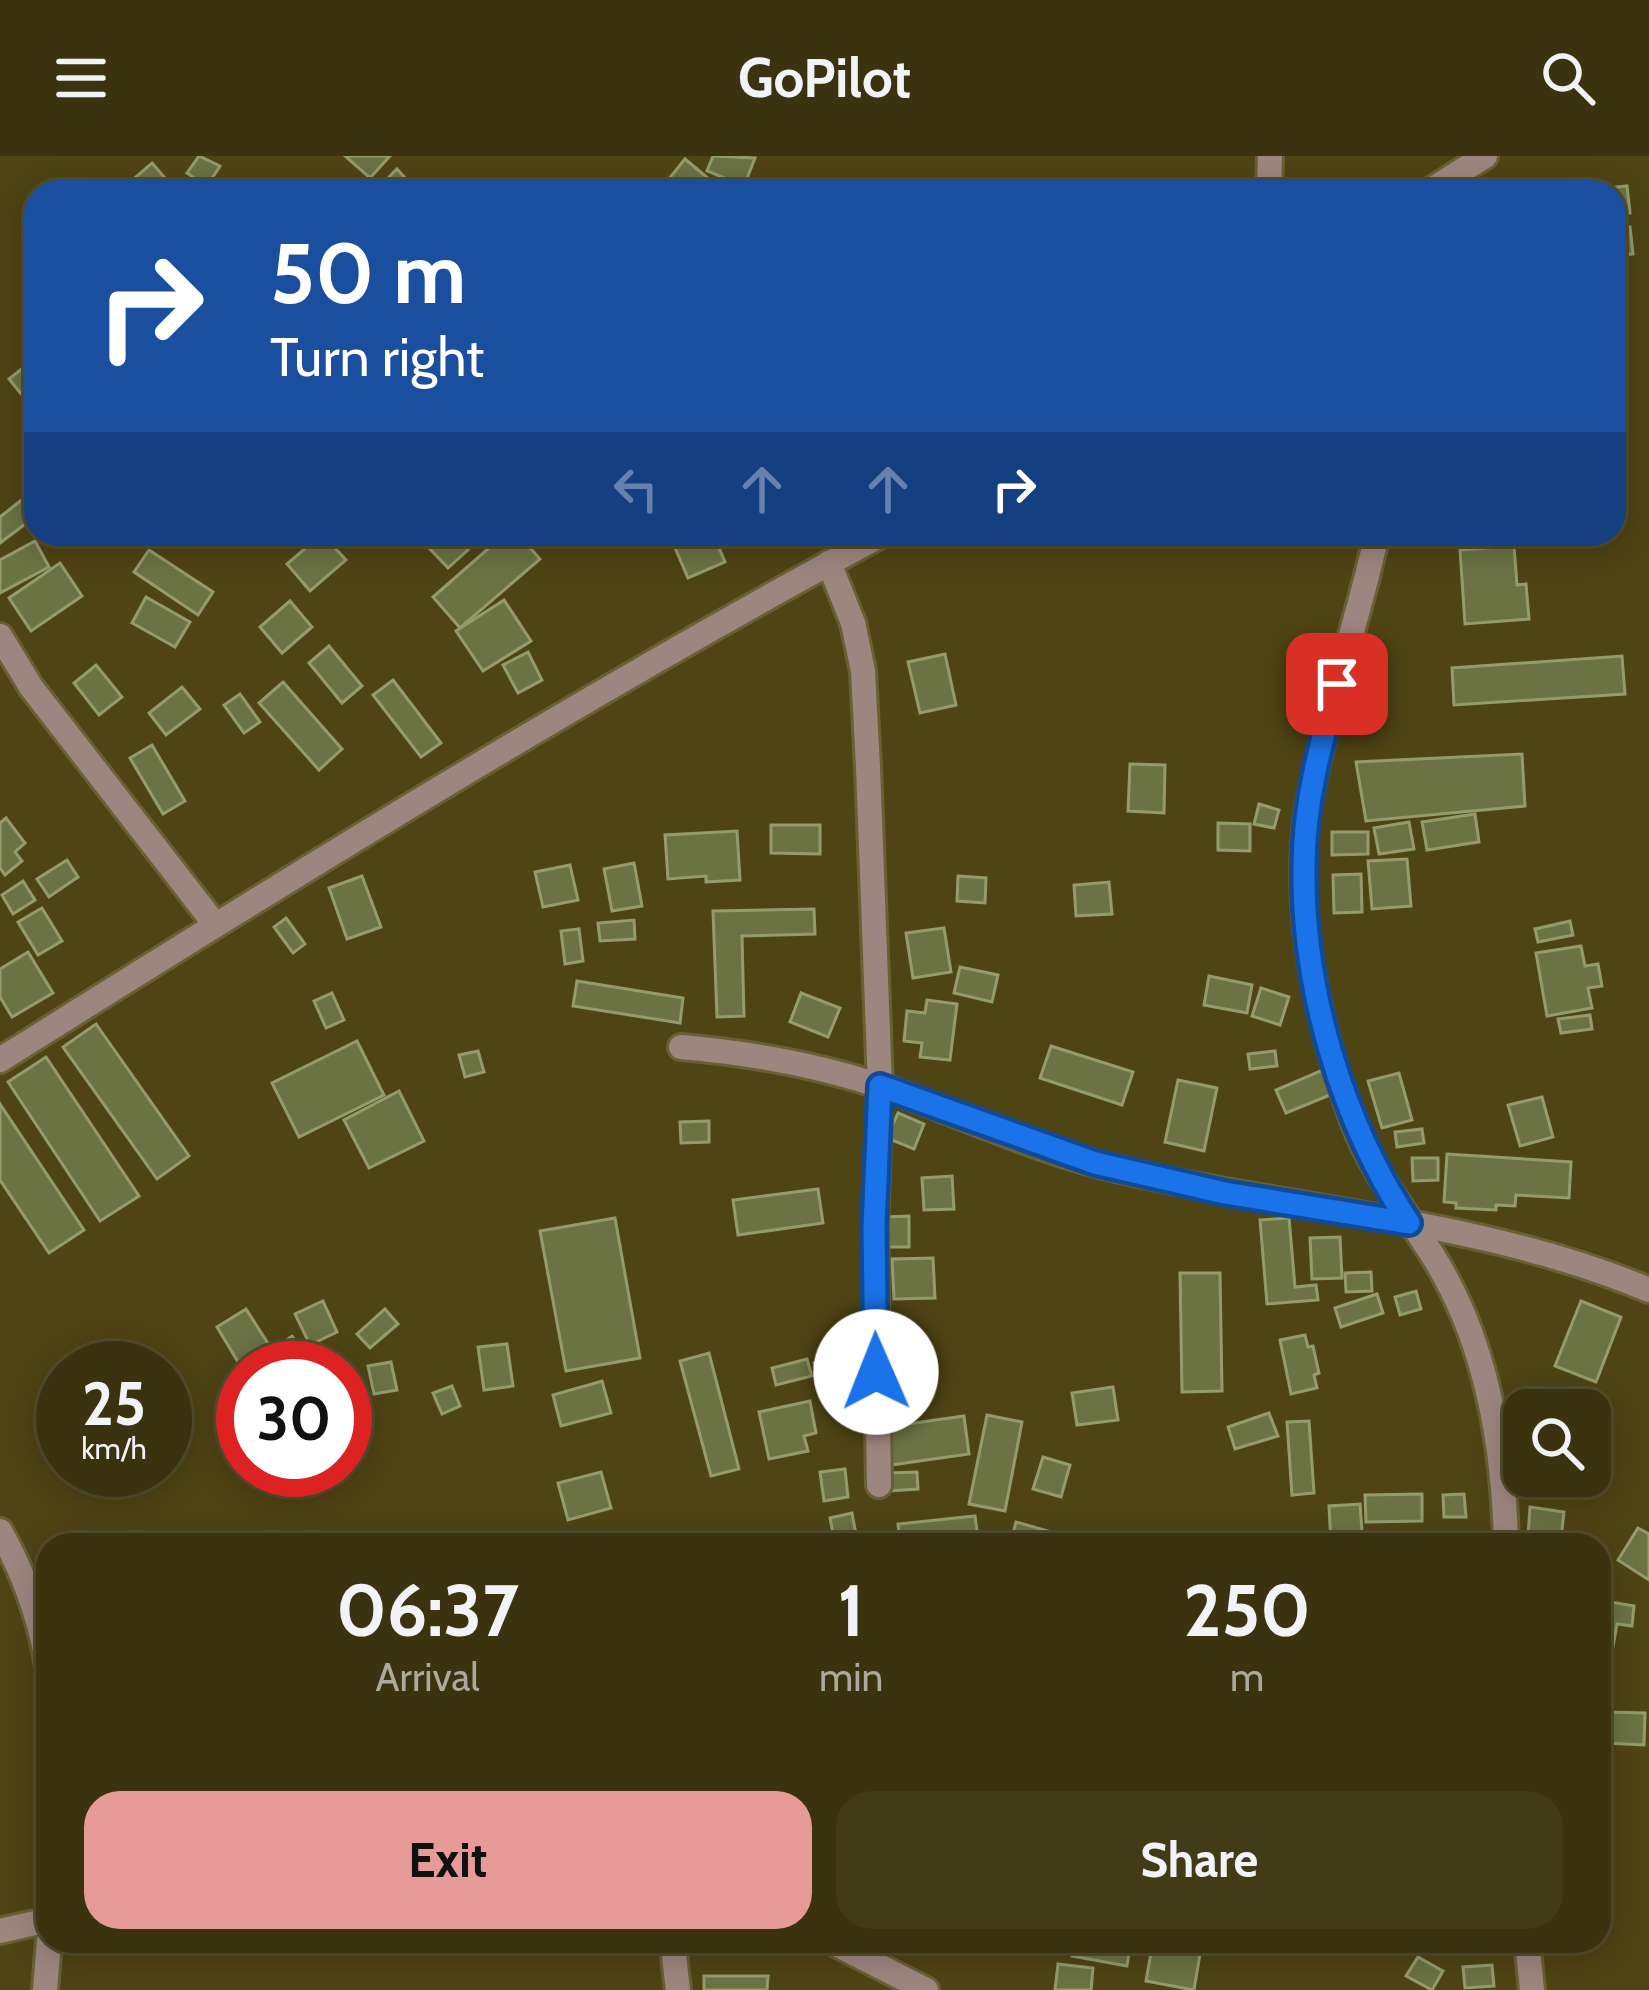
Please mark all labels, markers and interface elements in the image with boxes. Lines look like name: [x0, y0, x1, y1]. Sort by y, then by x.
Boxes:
icon: menu: [48, 45, 114, 111]
text: GoPilot: [738, 45, 911, 111]
icon: search: [1535, 45, 1601, 111]
text: 50 m: [270, 222, 466, 324]
icon: right: [72, 228, 228, 384]
text: Turn right: [270, 324, 484, 390]
icon: left: [603, 456, 669, 522]
icon: ahead: [729, 456, 795, 522]
icon: ahead: [855, 456, 921, 522]
icon: right: [981, 456, 1047, 522]
pin: [1286, 633, 1388, 735]
icon: arrive: [1304, 651, 1370, 717]
position arrow: [813, 1309, 939, 1435]
speed limit sign: 30: [216, 1341, 372, 1497]
text: 25: [82, 1367, 146, 1440]
map controls: [1503, 1389, 1611, 1497]
button: search: [1503, 1389, 1611, 1497]
text: km/h: [81, 1430, 147, 1467]
text: 06:37: [336, 1567, 519, 1654]
text: 1: [838, 1567, 864, 1654]
text: 250: [1183, 1567, 1311, 1654]
text: Arrival: [376, 1653, 479, 1701]
text: min: [819, 1653, 883, 1701]
text: m: [1230, 1653, 1264, 1701]
button: Exit: [84, 1791, 812, 1929]
button: Share: [836, 1791, 1563, 1929]

